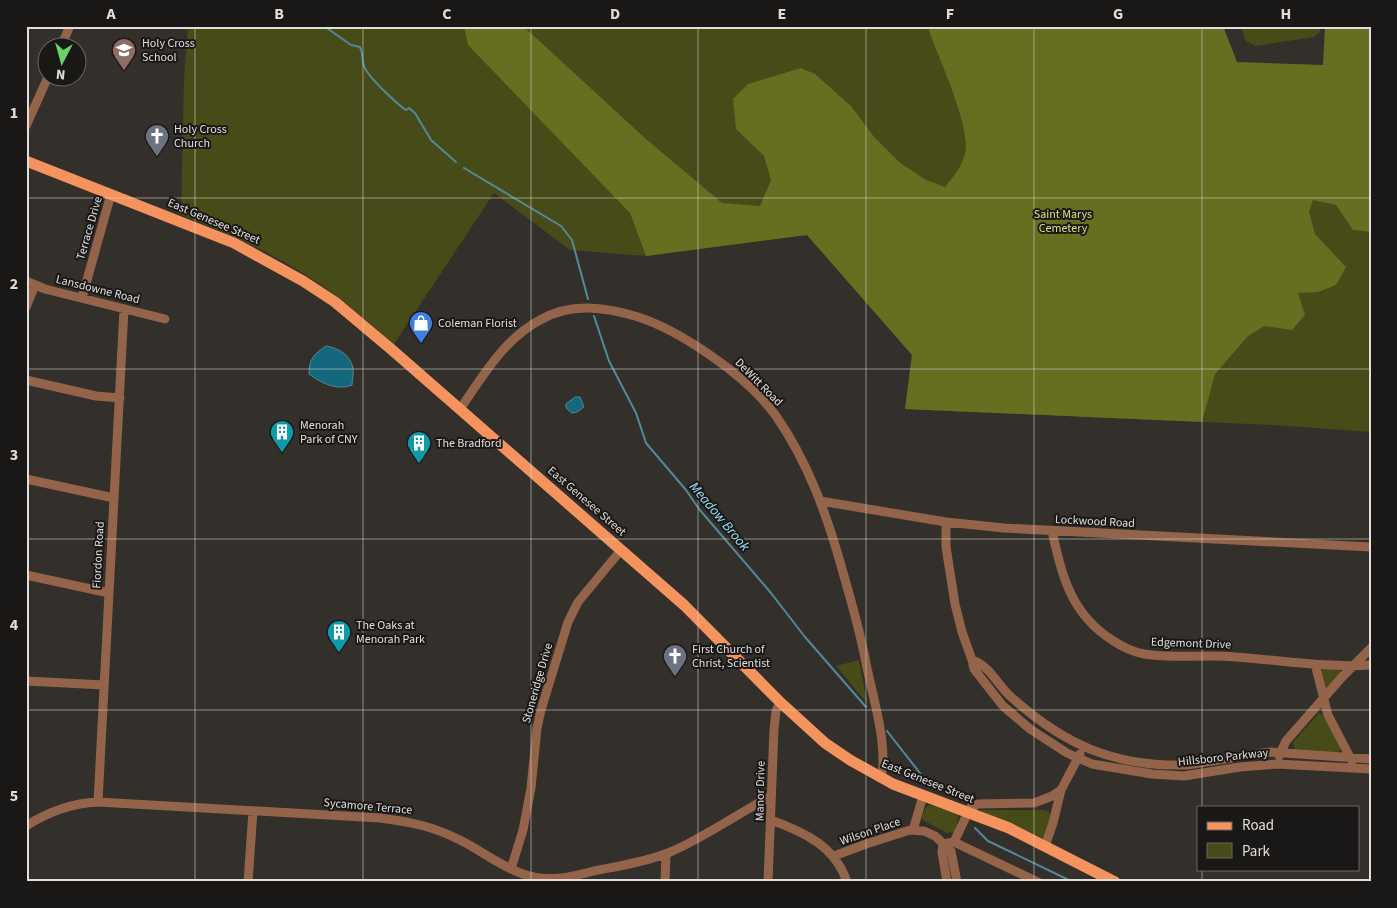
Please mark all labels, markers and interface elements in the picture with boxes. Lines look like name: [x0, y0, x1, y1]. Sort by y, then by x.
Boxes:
text: A: [105, 3, 116, 25]
text: B: [274, 3, 284, 25]
text: C: [442, 3, 452, 25]
text: D: [610, 3, 620, 25]
text: E: [778, 3, 786, 25]
text: F: [946, 3, 954, 25]
text: G: [1113, 3, 1123, 25]
text: H: [1281, 3, 1291, 25]
place label: Holy Cross School: [142, 35, 195, 66]
school or university icon: Holy Cross School: [111, 37, 137, 71]
north arrow: [38, 38, 88, 88]
text: N: [55, 64, 66, 84]
text: 1: [10, 102, 18, 124]
place label: Holy Cross Church: [174, 121, 227, 152]
church icon: Holy Cross Church: [144, 123, 170, 157]
street label: Terrace Drive: [72, 194, 107, 262]
street label: East Genesee Street: [165, 194, 263, 249]
park label: Saint Marys Cemetery: [1034, 206, 1092, 237]
street label: Lansdowne Road: [54, 271, 142, 308]
text: 2: [10, 273, 18, 295]
shop icon: Coleman Florist: [408, 310, 434, 344]
place label: Coleman Florist: [438, 315, 517, 332]
street label: DeWitt Road: [731, 355, 786, 410]
place label: Menorah Park of CNY: [300, 417, 358, 448]
building icon: Menorah Park of CNY: [269, 419, 295, 453]
building icon: The Bradford: [406, 430, 432, 464]
place label: The Bradford: [436, 435, 502, 452]
text: 3: [10, 444, 18, 466]
street label: East Genesee Street: [544, 463, 630, 540]
water label: Meadow Brook: [684, 478, 754, 556]
street label: Lockwood Road: [1055, 511, 1135, 532]
street label: Fiordon Road: [88, 521, 109, 589]
text: 4: [10, 614, 19, 636]
place label: The Oaks at Menorah Park: [356, 617, 425, 648]
building icon: The Oaks at Menorah Park: [326, 619, 352, 653]
street label: Edgemont Drive: [1151, 634, 1231, 653]
street label: Stoneridge Drive: [518, 641, 557, 725]
place label: First Church of Christ, Scientist: [692, 641, 770, 672]
church icon: First Church of Christ, Scientist: [662, 643, 688, 677]
street label: Hillsboro Parkway: [1177, 744, 1269, 771]
street label: East Genesee Street: [879, 755, 977, 808]
street label: Manor Drive: [751, 761, 770, 821]
text: 5: [10, 785, 18, 807]
street label: Sycamore Terrace: [323, 794, 413, 819]
legend: [1197, 806, 1360, 870]
street label: Wilson Place: [838, 813, 903, 850]
text: Road: [1242, 815, 1274, 836]
text: Park: [1242, 841, 1271, 862]

